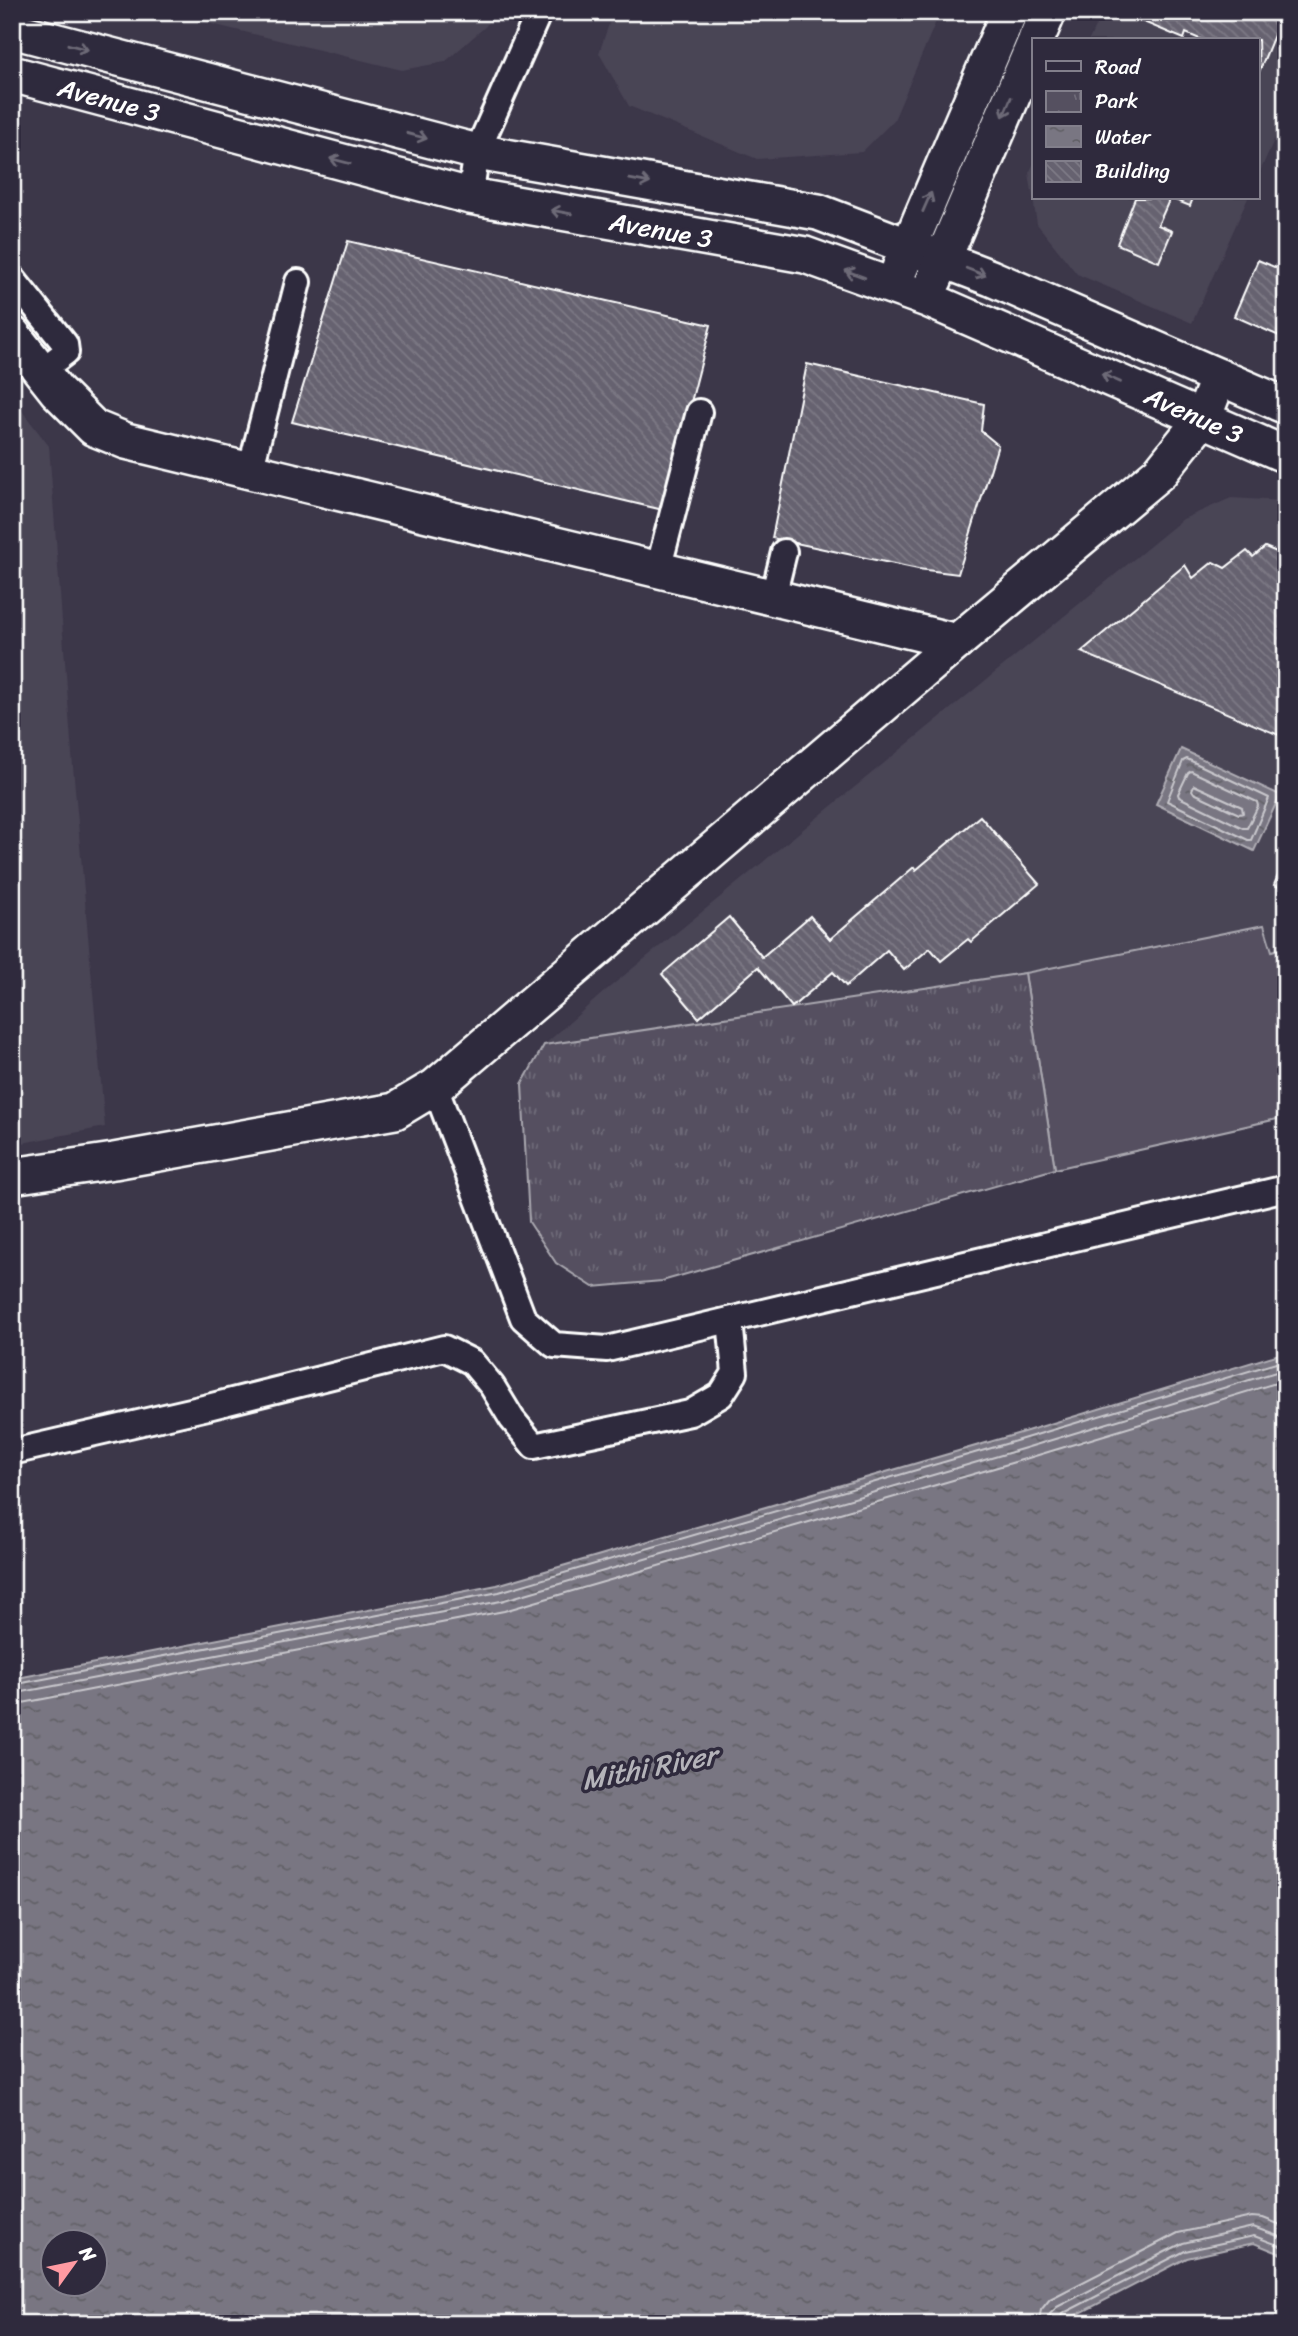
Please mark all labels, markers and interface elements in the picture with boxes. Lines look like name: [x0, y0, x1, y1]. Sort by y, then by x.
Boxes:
legend: [1032, 38, 1260, 200]
one-way arrow: [66, 41, 89, 54]
text: Road: [1095, 48, 1142, 86]
street label: Avenue 3: [52, 64, 165, 136]
text: Park: [1095, 82, 1138, 120]
one-way arrow: [1000, 96, 1013, 118]
text: Water: [1095, 118, 1152, 156]
one-way arrow: [405, 130, 428, 143]
text: Building: [1095, 152, 1171, 190]
one-way arrow: [329, 154, 351, 167]
one-way arrow: [628, 175, 651, 188]
one-way arrow: [922, 191, 935, 213]
street label: Avenue 3: [605, 198, 716, 262]
one-way arrow: [550, 205, 573, 218]
one-way arrow: [845, 267, 867, 279]
one-way arrow: [965, 267, 986, 280]
one-way arrow: [1101, 371, 1122, 384]
street label: Avenue 3: [1136, 372, 1251, 457]
water label: Mithi River: [578, 1729, 726, 1805]
north arrow: [38, 2228, 108, 2298]
text: N: [70, 2239, 106, 2269]

